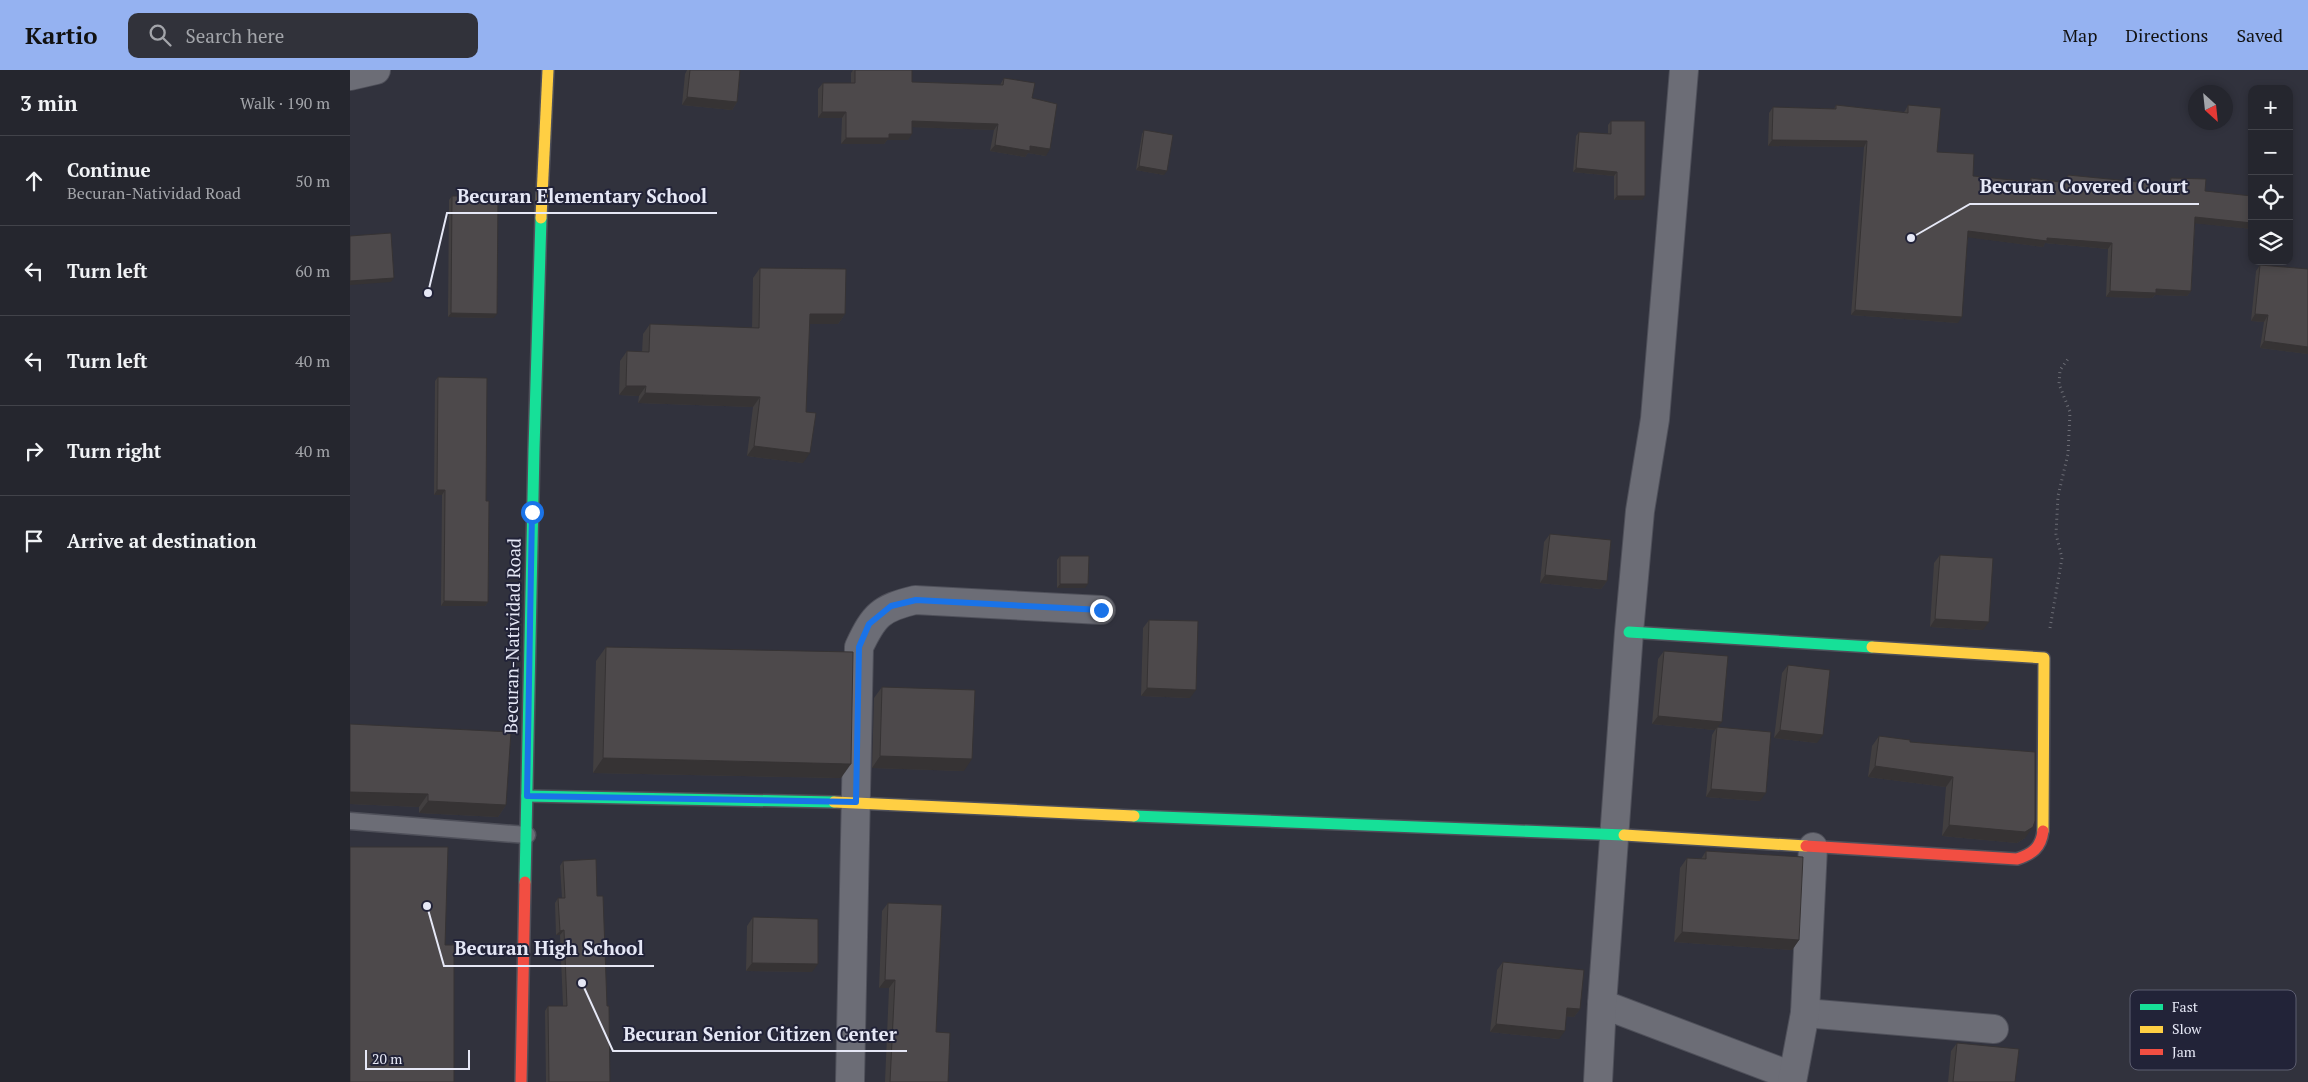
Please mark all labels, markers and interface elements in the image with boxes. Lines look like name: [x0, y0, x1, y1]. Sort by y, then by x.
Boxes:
search box: [128, 13, 478, 58]
text: Kartio: [25, 19, 98, 51]
icon: search: [146, 21, 174, 49]
text: Search here: [186, 23, 284, 48]
text: Map: [2062, 23, 2097, 47]
text: Directions: [2125, 23, 2208, 47]
text: Saved: [2236, 23, 2283, 47]
north arrow: [2188, 85, 2233, 130]
map controls: [2248, 85, 2293, 265]
button: +: [2248, 85, 2293, 130]
text: 3 min: [20, 89, 77, 117]
text: Walk · 190 m: [240, 92, 330, 114]
button: −: [2248, 130, 2293, 175]
text: Continue: [67, 157, 151, 182]
icon: ahead: [20, 167, 48, 195]
text: 50 m: [295, 170, 330, 192]
callout: Becuran Covered Court: [1970, 170, 2199, 204]
text: Becuran Covered Court: [1980, 173, 2189, 198]
button: locate: [2248, 175, 2293, 220]
callout: Becuran Elementary School: [447, 179, 717, 213]
text: Becuran-Natividad Road: [67, 182, 241, 204]
text: Becuran Elementary School: [457, 183, 707, 208]
button: layers: [2248, 220, 2293, 265]
icon: left: [20, 257, 48, 285]
text: Turn left: [67, 258, 148, 283]
text: 60 m: [295, 260, 330, 282]
icon: left: [20, 347, 48, 375]
text: Turn left: [67, 348, 148, 373]
text: 40 m: [295, 350, 330, 372]
icon: right: [20, 437, 48, 465]
text: Turn right: [67, 438, 161, 463]
text: 40 m: [295, 440, 330, 462]
route start: [521, 501, 544, 524]
icon: arrive: [20, 527, 48, 555]
text: Arrive at destination: [67, 528, 256, 553]
street label: Becuran-Natividad Road: [498, 538, 526, 734]
route end: [1090, 599, 1113, 622]
callout: Becuran High School: [444, 932, 654, 966]
text: Becuran High School: [454, 935, 644, 960]
legend: [2130, 990, 2296, 1070]
text: Fast: [2172, 997, 2199, 1016]
callout: Becuran Senior Citizen Center: [613, 1017, 907, 1051]
text: Slow: [2172, 1019, 2202, 1038]
text: Becuran Senior Citizen Center: [623, 1021, 898, 1046]
text: Jam: [2172, 1042, 2196, 1061]
scale bar: [365, 1047, 470, 1070]
text: 20 m: [372, 1049, 402, 1068]

